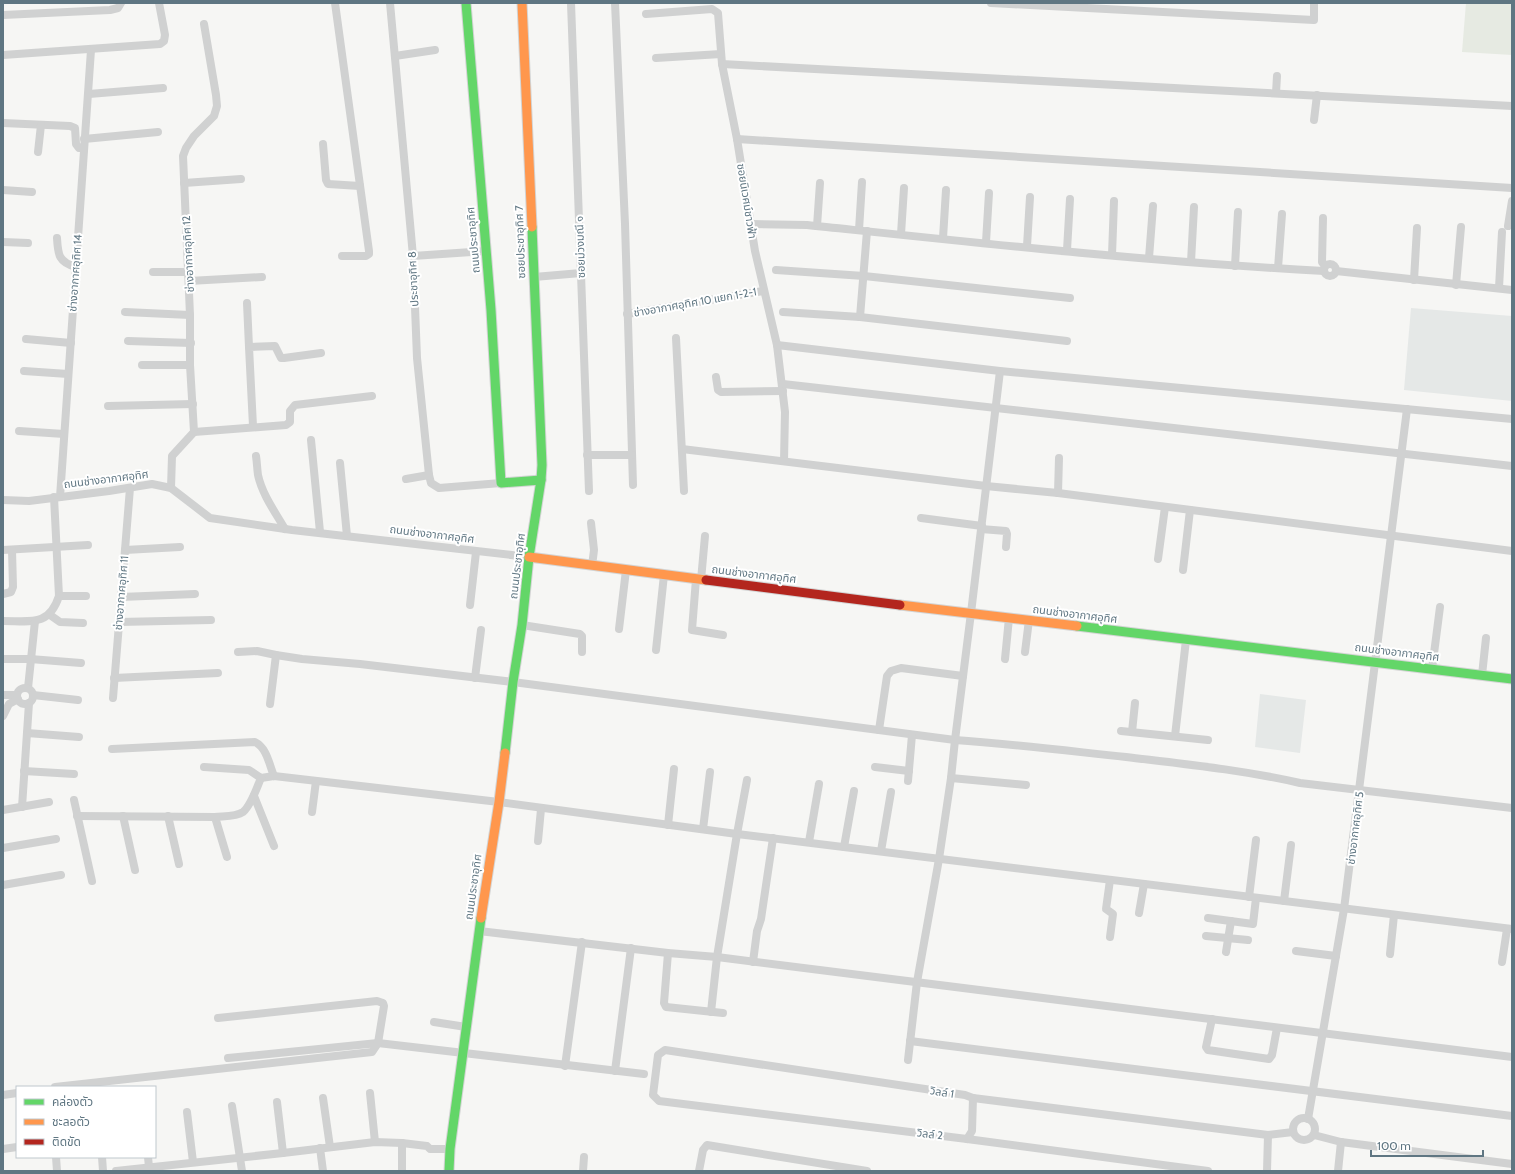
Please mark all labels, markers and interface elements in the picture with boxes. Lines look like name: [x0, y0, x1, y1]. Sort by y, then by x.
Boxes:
street label: ซอยนิเวศม์ชาวฟ้า: [734, 162, 760, 240]
street label: ซอยประชาอุทิศ 7: [512, 205, 528, 279]
street label: ถนนประชาอุทิศ: [463, 206, 483, 274]
street label: ช่างอากาศอุทิศ 12: [179, 215, 197, 293]
street label: ซอยม่วงมณี ๑: [572, 216, 588, 278]
street label: ช่างอากาศอุทิศ 14: [65, 233, 85, 312]
street label: ประชาอุทิศ 8: [405, 251, 421, 307]
street label: ช่างอากาศอุทิศ 10 แยก 1-2-1: [632, 284, 758, 320]
street label: ถนนช่างอากาศอุทิศ: [63, 467, 149, 491]
street label: ถนนช่างอากาศอุทิศ: [389, 522, 475, 546]
street label: ถนนประชาอุทิศ: [506, 532, 528, 600]
street label: ช่างอากาศอุทิศ 11: [111, 555, 131, 631]
street label: ถนนช่างอากาศอุทิศ: [711, 562, 797, 586]
street label: ถนนช่างอากาศอุทิศ: [1032, 602, 1118, 626]
street label: ถนนช่างอากาศอุทิศ: [1354, 640, 1440, 664]
street label: ช่างอากาศอุทิศ 5: [1344, 791, 1366, 865]
street label: ถนนประชาอุทิศ: [461, 853, 485, 921]
street label: วิลล์ 1: [929, 1083, 955, 1101]
legend: [16, 1086, 156, 1158]
text: คล่องตัว: [52, 1094, 93, 1109]
text: ชะลอตัว: [52, 1114, 90, 1129]
street label: วิลล์ 2: [916, 1125, 944, 1143]
scale bar: [1371, 1132, 1483, 1158]
text: ติดขัด: [52, 1134, 81, 1149]
text: 100 m: [1377, 1138, 1411, 1153]

